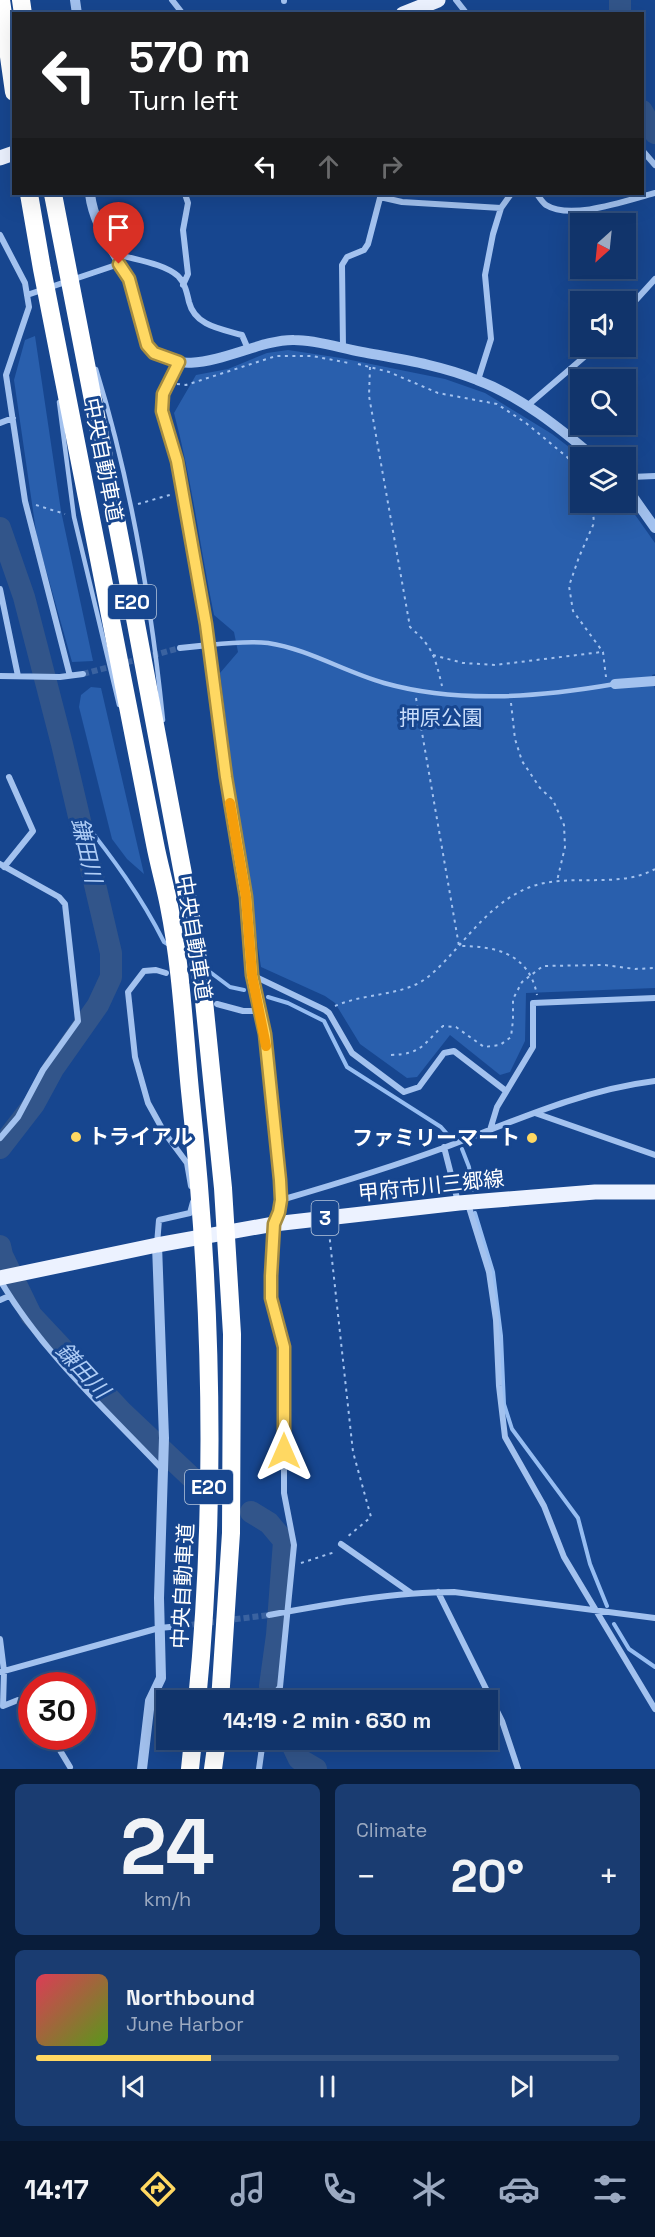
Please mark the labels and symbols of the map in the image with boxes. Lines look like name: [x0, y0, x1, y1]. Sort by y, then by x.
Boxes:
pin: [93, 202, 144, 264]
north arrow: [570, 213, 636, 279]
street label: 中央自動車道: [78, 395, 129, 524]
road number: E20: [108, 585, 156, 619]
park label: 押原公園: [399, 704, 483, 731]
water label: 鎌田川: [66, 815, 109, 887]
street label: 中央自動車道: [171, 874, 218, 1002]
place label: トライアル: [88, 1123, 193, 1150]
place label: ファミリーマート: [352, 1124, 520, 1151]
marker: トライアル: [69, 1130, 83, 1144]
marker: ファミリーマート: [525, 1131, 539, 1145]
street label: 甲府市川三郷線: [356, 1164, 505, 1207]
road number: 3: [312, 1201, 338, 1235]
water label: 鎌田川: [50, 1336, 117, 1405]
position arrow: [252, 1419, 316, 1483]
road number: E20: [185, 1470, 233, 1504]
street label: 中央自動車道: [166, 1522, 199, 1650]
speed limit sign: 30: [18, 1672, 96, 1750]

